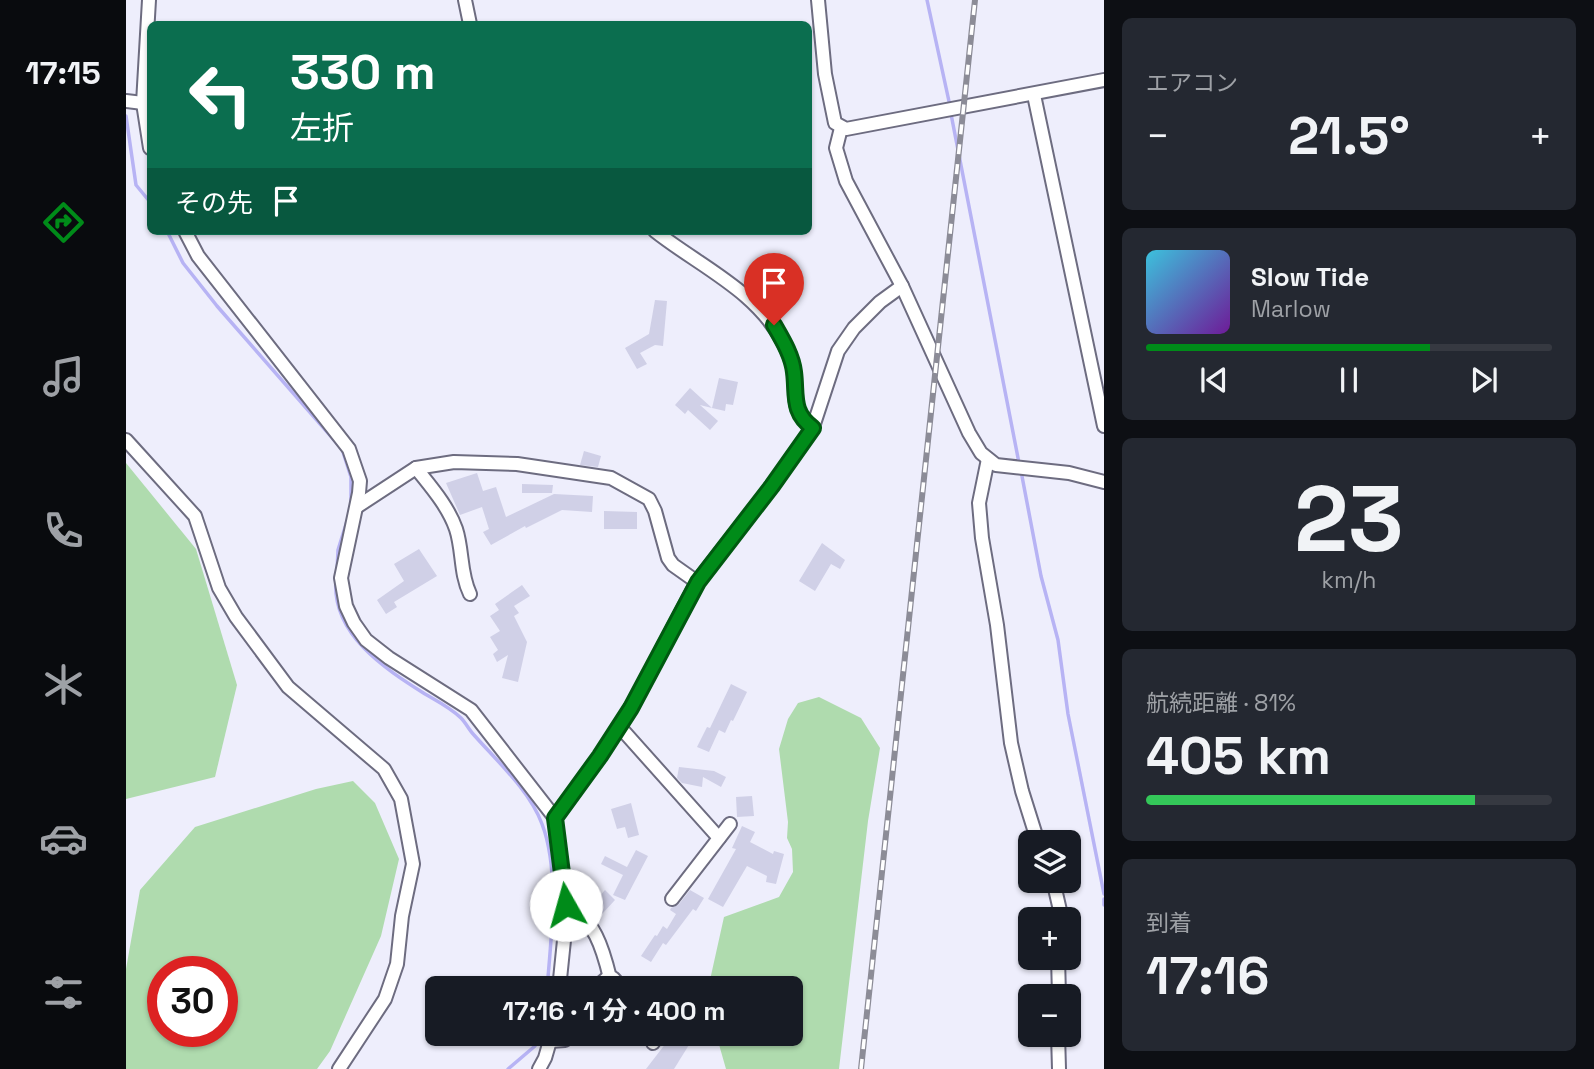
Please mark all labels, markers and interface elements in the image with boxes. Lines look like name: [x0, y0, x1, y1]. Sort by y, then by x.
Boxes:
text: 330 m: [290, 41, 436, 103]
icon: left: [175, 49, 266, 140]
text: 17:15: [25, 53, 101, 93]
text: エアコン: [1146, 68, 1238, 98]
text: 21.5°: [1288, 103, 1410, 169]
text: 左折: [290, 108, 354, 148]
text: −: [1146, 112, 1170, 160]
text: +: [1528, 112, 1552, 160]
icon: arrive: [267, 182, 305, 220]
text: その先: [175, 186, 253, 220]
icon: directions: [39, 198, 88, 247]
pin: [744, 253, 804, 325]
text: Slow Tide: [1251, 260, 1369, 294]
icon: arrive: [755, 264, 793, 302]
text: Marlow: [1251, 294, 1331, 324]
icon: music: [39, 352, 88, 401]
icon: previous: [1195, 361, 1233, 399]
icon: pause: [1330, 361, 1368, 399]
icon: next: [1465, 361, 1503, 399]
text: 23: [1294, 461, 1404, 578]
icon: phone: [39, 506, 88, 555]
text: km/h: [1322, 565, 1376, 595]
icon: climate: [39, 660, 88, 709]
text: 航続距離 · 81%: [1146, 688, 1296, 718]
text: 405 km: [1146, 723, 1331, 789]
icon: car: [39, 814, 88, 863]
map controls: [1018, 830, 1081, 1047]
button: layers: [1018, 830, 1081, 893]
position arrow: [529, 868, 603, 942]
button: +: [1018, 907, 1081, 970]
text: 到着: [1146, 908, 1192, 938]
text: 17:16: [1146, 943, 1269, 1009]
speed limit sign: 30: [147, 956, 238, 1047]
icon: filters: [39, 968, 88, 1017]
button: −: [1018, 984, 1081, 1047]
text: 17:16 · 1 分 · 400 m: [503, 994, 725, 1028]

